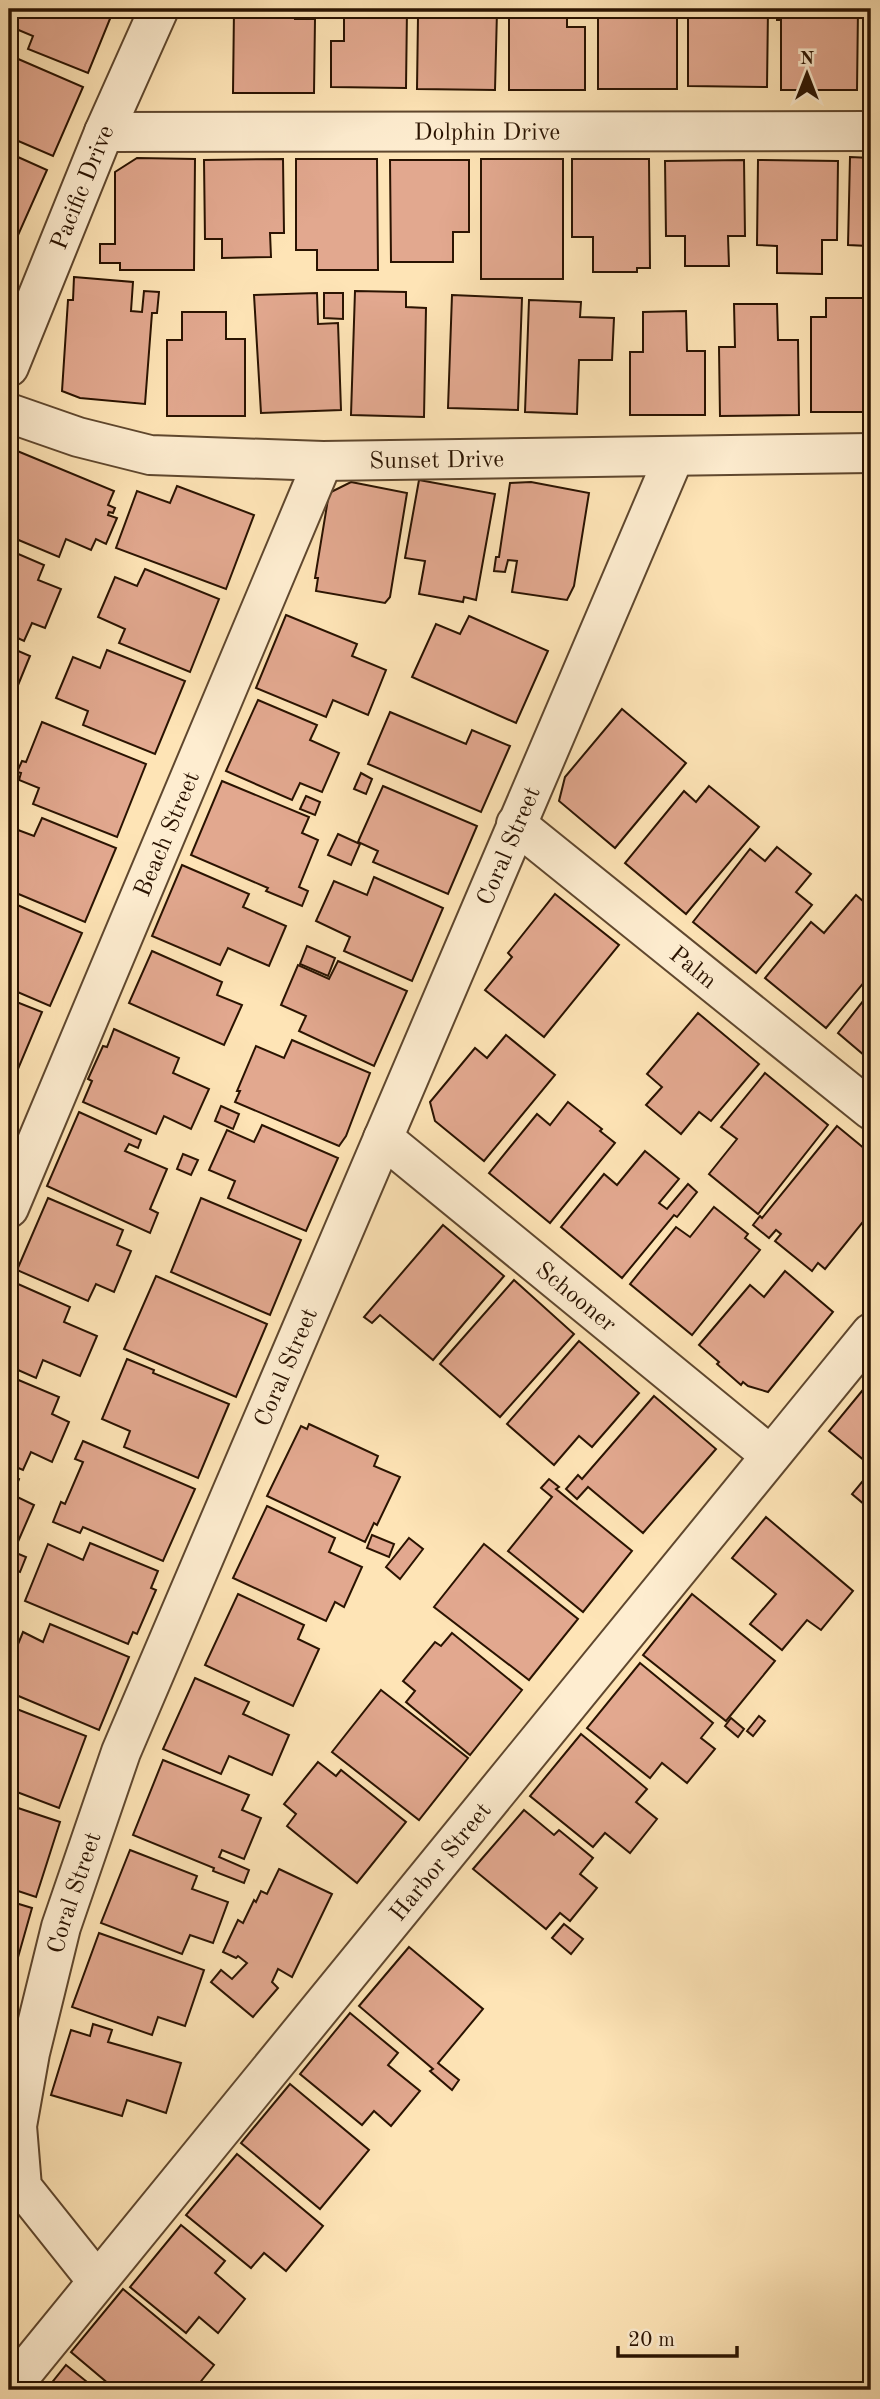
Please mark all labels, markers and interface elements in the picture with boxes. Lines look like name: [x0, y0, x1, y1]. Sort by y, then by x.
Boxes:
north arrow: [772, 38, 842, 108]
text: N: [800, 50, 815, 69]
street label: Dolphin Drive: [414, 121, 560, 146]
street label: Pacific Drive: [48, 122, 119, 253]
street label: Sunset Drive: [369, 448, 504, 474]
street label: Beach Street: [131, 768, 205, 901]
street label: Coral Street: [474, 783, 546, 909]
street label: Palm: [664, 943, 720, 994]
street label: Schooner: [530, 1258, 620, 1338]
street label: Coral Street: [251, 1305, 323, 1431]
street label: Harbor Street: [386, 1799, 497, 1927]
street label: Coral Street: [45, 1829, 107, 1956]
scale bar: [618, 2315, 736, 2359]
text: 20 m: [628, 2330, 675, 2351]

